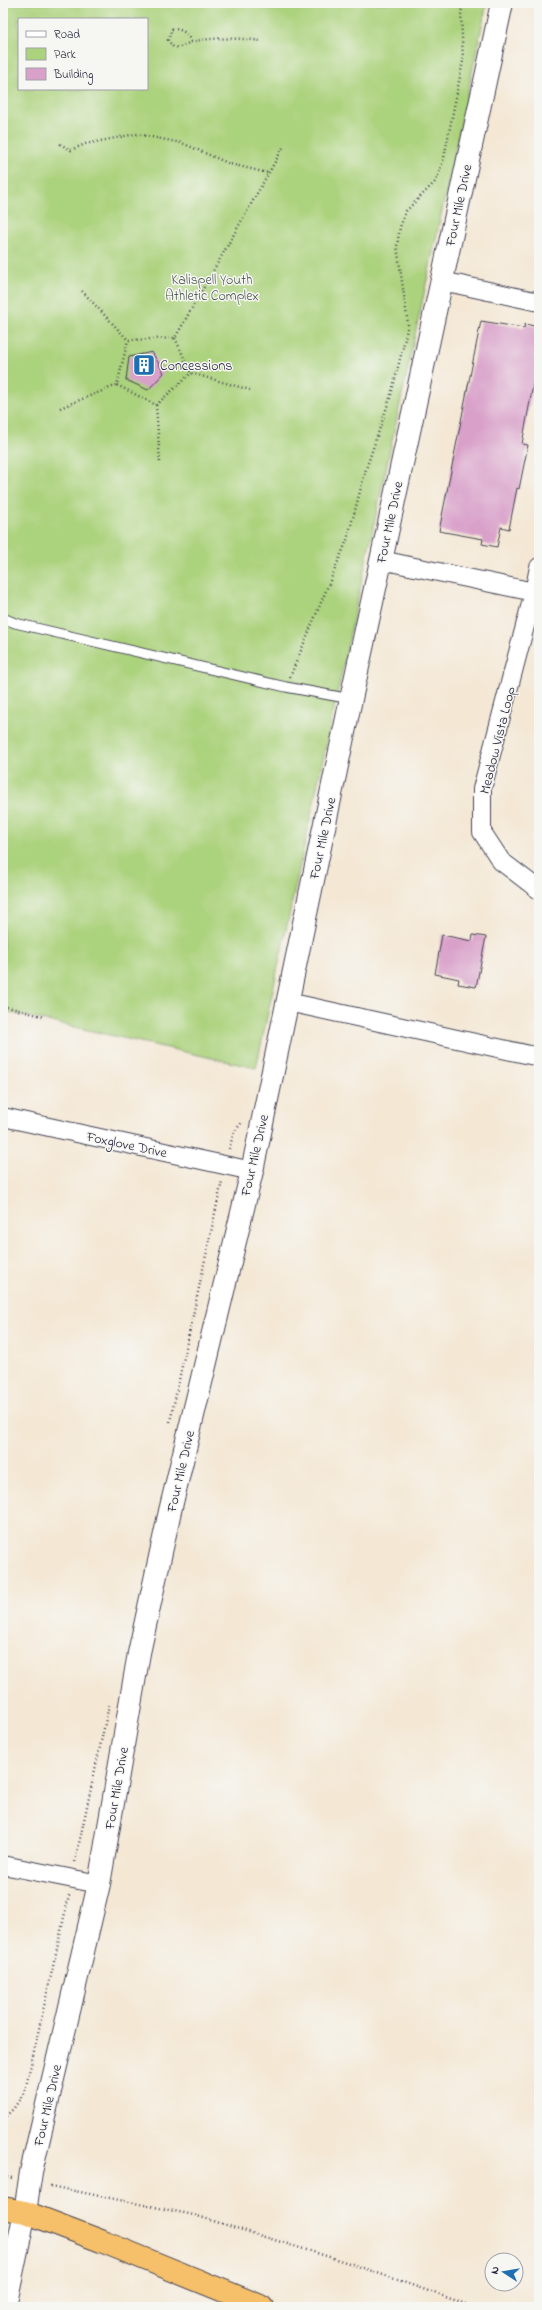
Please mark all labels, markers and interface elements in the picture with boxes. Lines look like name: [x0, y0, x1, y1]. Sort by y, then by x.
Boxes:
legend: [18, 18, 148, 90]
text: Road: [54, 26, 80, 44]
text: Park: [54, 46, 76, 64]
text: Building: [53, 66, 93, 85]
street label: Four Mile Drive: [440, 162, 479, 249]
park label: Kalispell Youth Athletic Complex: [165, 270, 259, 307]
building icon: Concessions: [131, 352, 157, 378]
place label: Concessions: [160, 356, 232, 377]
street label: Four Mile Drive: [371, 479, 410, 566]
street label: Meadow Vista Loop: [475, 684, 522, 796]
street label: Four Mile Drive: [304, 795, 343, 882]
street label: Four Mile Drive: [236, 1112, 275, 1199]
street label: Foxglove Drive: [83, 1127, 169, 1165]
street label: Four Mile Drive: [162, 1428, 201, 1515]
street label: Four Mile Drive: [100, 1745, 135, 1832]
street label: Four Mile Drive: [29, 2062, 68, 2149]
north arrow: [484, 2252, 524, 2292]
text: N: [487, 2265, 504, 2275]

